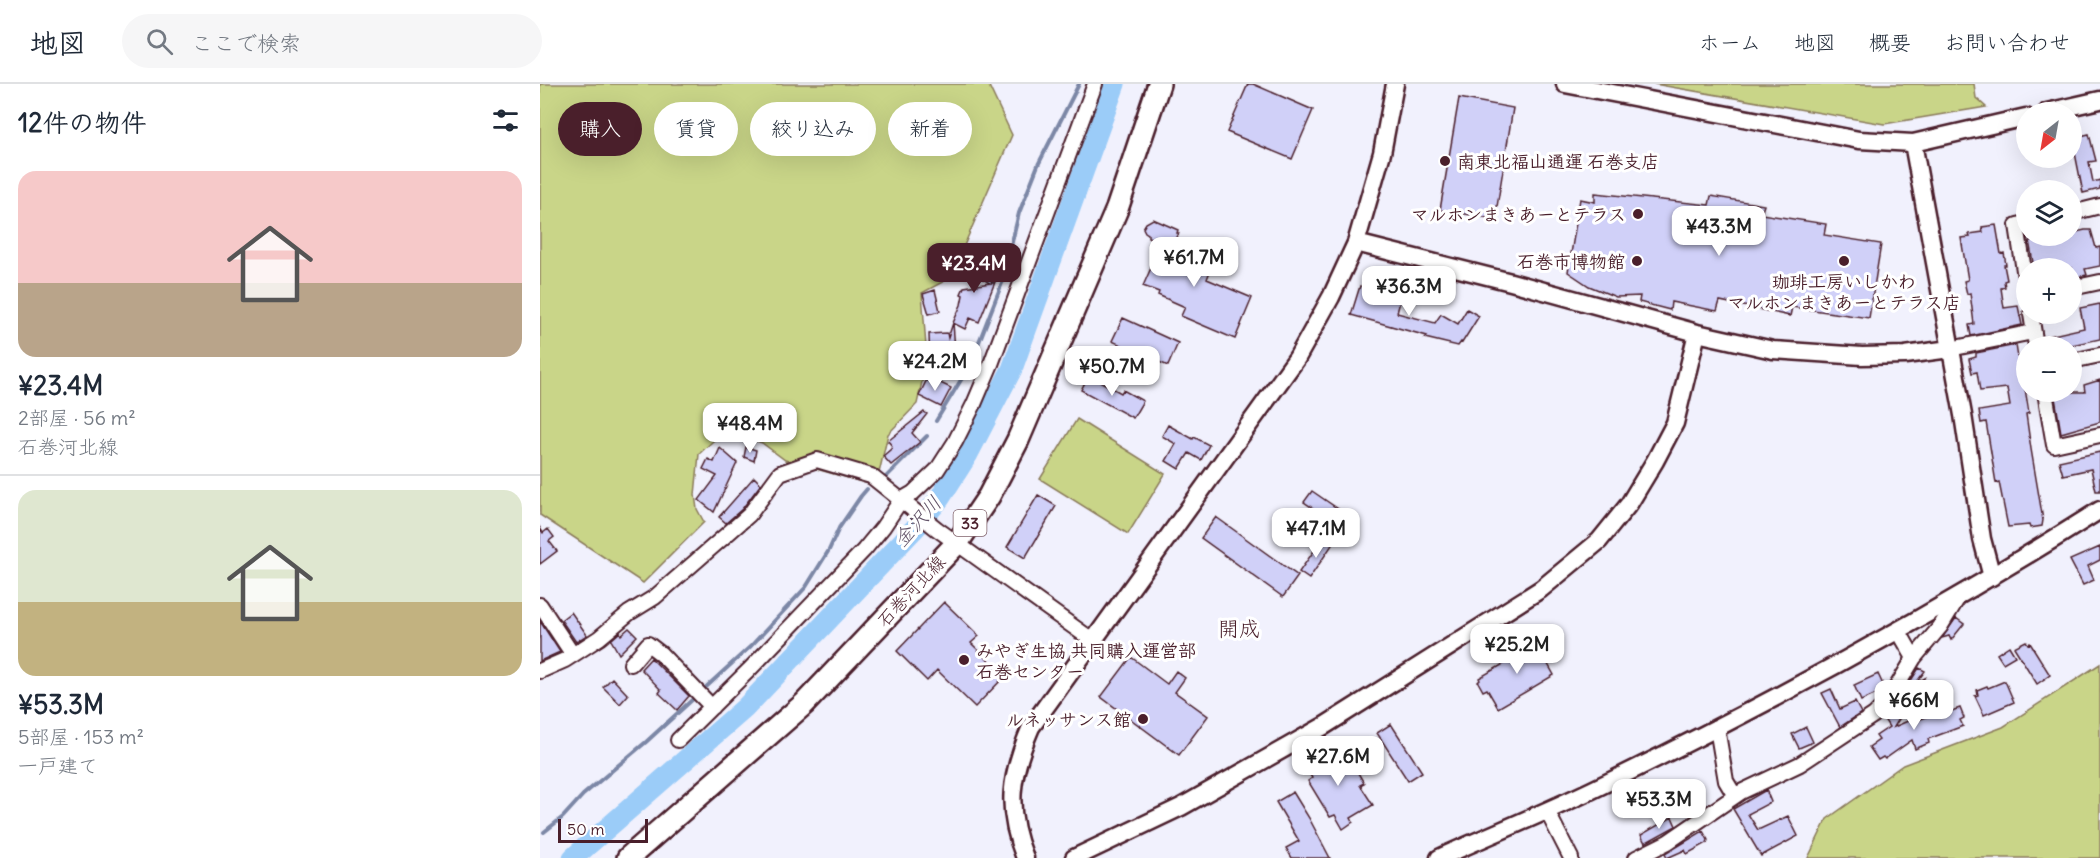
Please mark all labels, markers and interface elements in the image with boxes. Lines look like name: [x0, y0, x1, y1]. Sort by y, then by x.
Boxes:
search box: [122, 14, 542, 68]
text: 地図: [30, 25, 86, 61]
icon: search: [143, 25, 176, 58]
text: ここで検索: [191, 29, 301, 57]
text: ホーム: [1699, 29, 1761, 56]
text: 地図: [1794, 29, 1836, 56]
text: 概要: [1869, 29, 1911, 56]
text: お問い合わせ: [1944, 29, 2070, 56]
chip: 購入: [558, 102, 642, 156]
chip: 賃貸: [654, 102, 738, 156]
chip: 絞り込み: [750, 102, 876, 156]
chip: 新着: [888, 102, 972, 156]
north arrow: [2016, 102, 2082, 168]
map controls: [2016, 102, 2082, 402]
icon: filters: [489, 104, 522, 137]
text: 12件の物件: [18, 106, 147, 139]
place label: 南東北福山通運 石巻支店: [1457, 150, 1659, 173]
marker: 南東北福山通運 石巻支店: [1438, 154, 1452, 168]
button: layers: [2016, 180, 2082, 246]
place label: マルホンまきあーとテラス: [1411, 203, 1626, 226]
pin: ¥43.3M: [1670, 206, 1768, 257]
marker: マルホンまきあーとテラス: [1631, 207, 1645, 221]
icon: home: [216, 210, 324, 318]
text: ¥43.3M: [1686, 213, 1752, 238]
pin: ¥61.7M: [1145, 237, 1243, 288]
pin: ¥23.4M: [925, 243, 1023, 294]
text: ¥61.7M: [1163, 244, 1225, 269]
text: ¥23.4M: [941, 250, 1007, 275]
place label: 石巻市博物館: [1517, 250, 1625, 273]
marker: 石巻市博物館: [1630, 254, 1644, 268]
marker: 珈琲工房いしかわ マルホンまきあーとテラス店: [1837, 254, 1851, 268]
button: +: [2016, 258, 2082, 324]
pin: ¥36.3M: [1360, 266, 1458, 317]
place label: 珈琲工房いしかわ マルホンまきあーとテラス店: [1727, 270, 1961, 314]
text: ¥36.3M: [1376, 273, 1442, 298]
button: −: [2016, 336, 2082, 402]
pin: ¥24.2M: [886, 341, 984, 392]
pin: ¥50.7M: [1063, 346, 1161, 397]
text: ¥24.2M: [902, 348, 968, 373]
text: ¥50.7M: [1079, 353, 1145, 378]
text: ¥23.4M: [18, 369, 103, 402]
pin: ¥48.4M: [701, 403, 799, 454]
text: 2部屋 · 56 m²: [18, 405, 136, 430]
text: ¥48.4M: [717, 410, 783, 435]
text: 石巻河北線: [18, 434, 118, 459]
water label: 金沢川: [888, 490, 946, 552]
pin: ¥47.1M: [1267, 508, 1365, 559]
road number: 33: [954, 510, 986, 536]
text: ¥47.1M: [1286, 515, 1346, 540]
icon: home: [216, 529, 324, 637]
street label: 石巻河北線: [872, 550, 950, 632]
district label: 開成: [1218, 615, 1260, 642]
pin: ¥25.2M: [1468, 624, 1566, 675]
text: ¥25.2M: [1484, 631, 1550, 656]
place label: みやぎ生協 共同購入運営部 石巻センター: [976, 639, 1196, 683]
marker: みやぎ生協 共同購入運営部 石巻センター: [957, 653, 971, 667]
pin: ¥66M: [1878, 680, 1950, 731]
text: ¥66M: [1888, 687, 1940, 712]
text: ¥53.3M: [18, 688, 104, 721]
place label: ルネッサンス館: [1006, 708, 1131, 731]
marker: ルネッサンス館: [1136, 712, 1150, 726]
text: 5部屋 · 153 m²: [18, 724, 144, 749]
pin: ¥27.6M: [1289, 736, 1387, 787]
text: ¥27.6M: [1306, 743, 1370, 768]
text: 一戸建て: [18, 753, 98, 778]
pin: ¥53.3M: [1610, 779, 1708, 830]
text: ¥53.3M: [1626, 786, 1692, 811]
scale bar: [558, 816, 648, 844]
text: 50 m: [567, 819, 605, 839]

